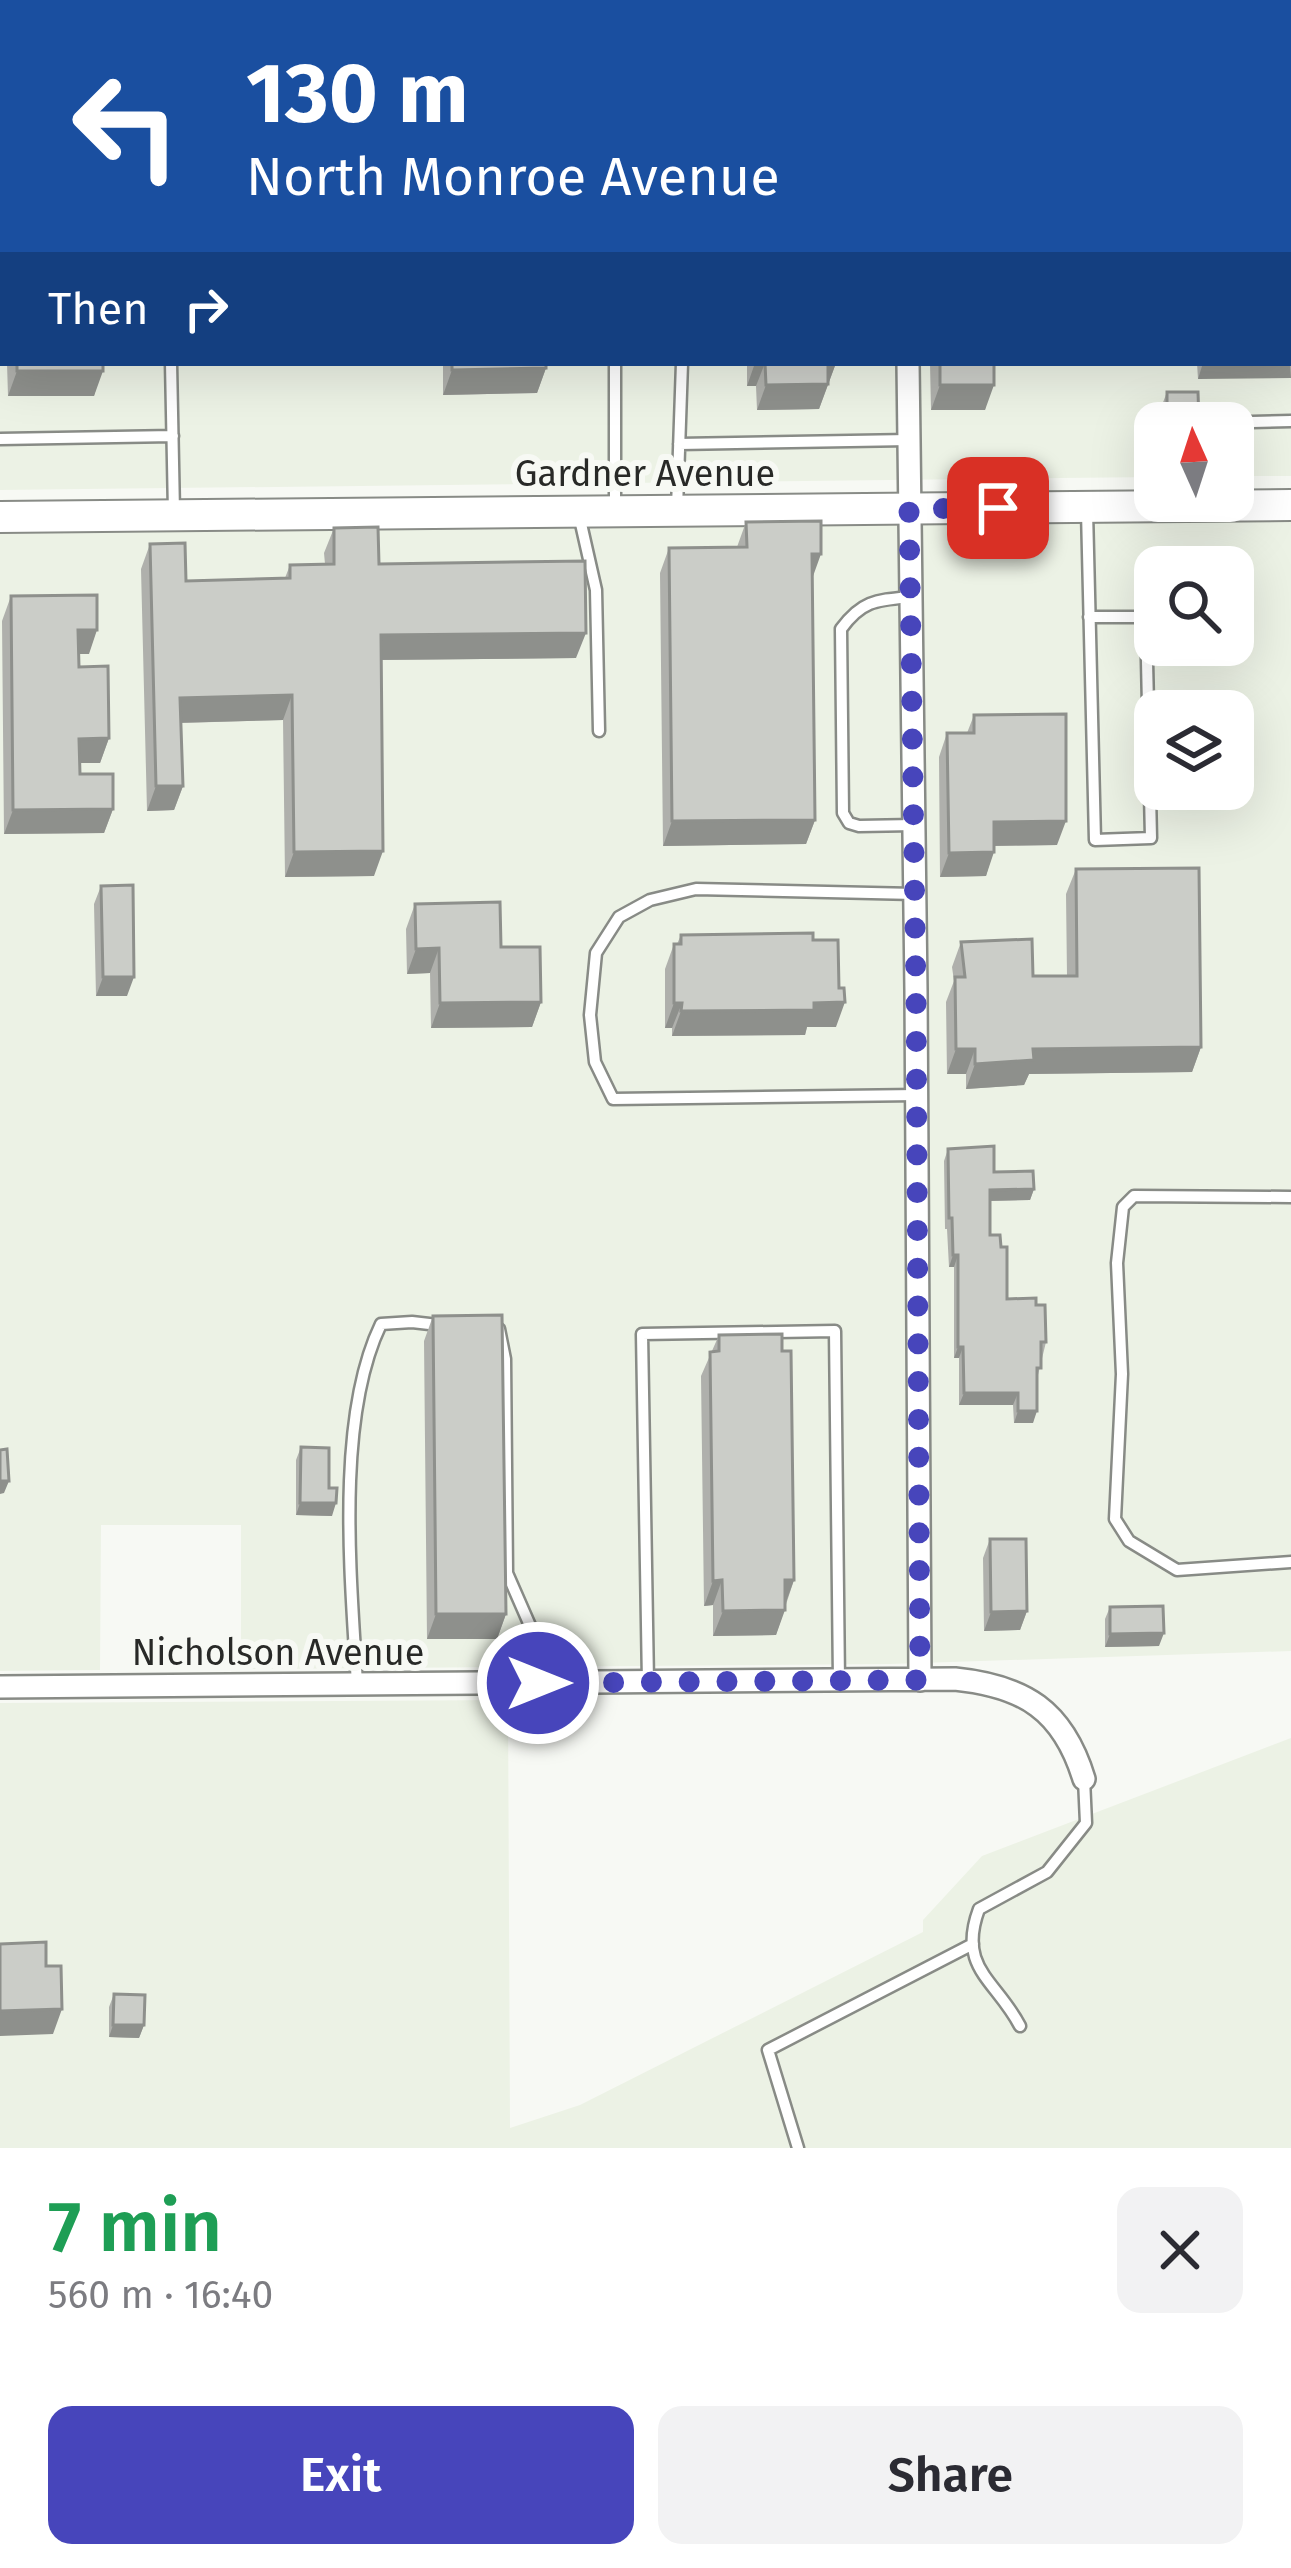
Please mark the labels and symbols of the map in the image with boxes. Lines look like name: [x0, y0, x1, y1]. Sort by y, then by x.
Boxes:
north arrow: [1134, 402, 1254, 522]
street label: Gardner Avenue: [515, 452, 775, 496]
pin: [947, 457, 1049, 559]
position arrow: [475, 1620, 601, 1746]
street label: Nicholson Avenue: [132, 1631, 424, 1675]

